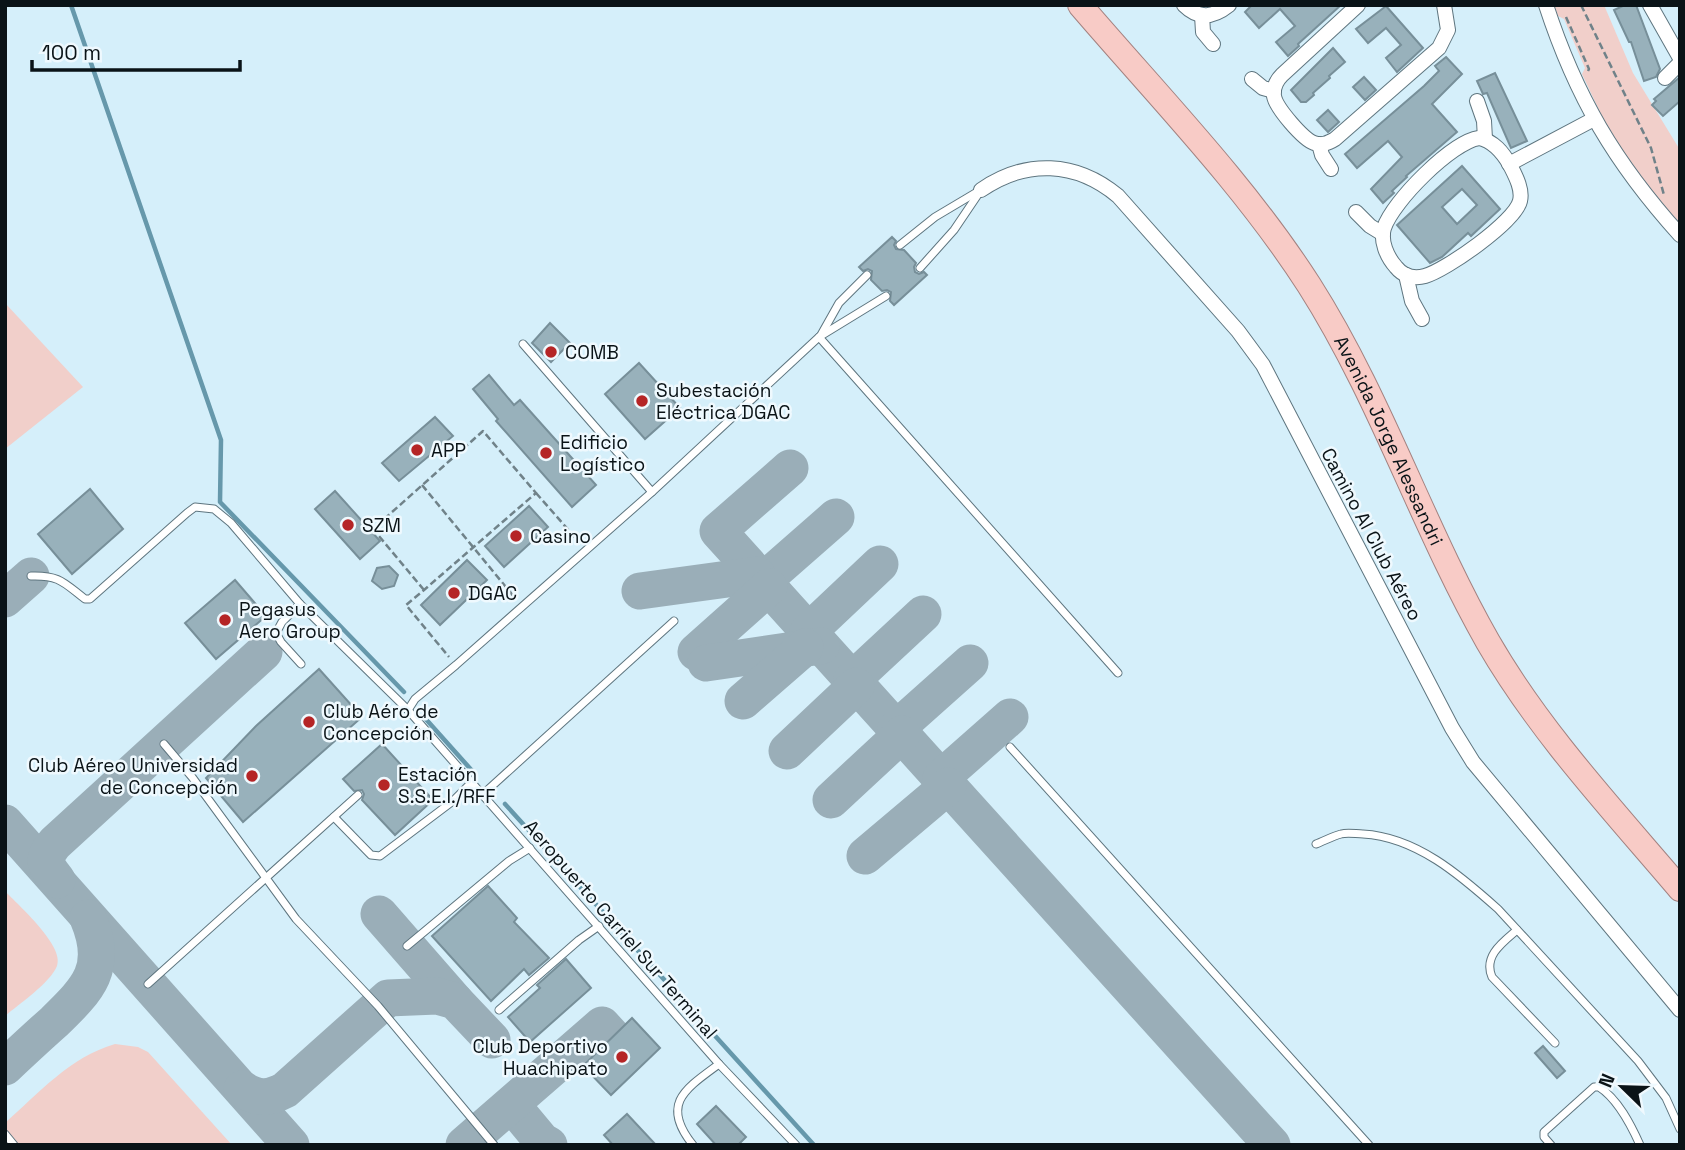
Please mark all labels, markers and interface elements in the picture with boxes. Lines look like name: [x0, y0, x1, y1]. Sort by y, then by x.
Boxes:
scale bar: [32, 28, 240, 72]
text: 100 m: [42, 39, 101, 66]
street label: Avenida Jorge Alessandri: [1328, 331, 1449, 549]
place label: COMB: [565, 340, 619, 365]
marker: COMB: [543, 344, 559, 360]
place label: Subestación Eléctrica DGAC: [656, 378, 790, 425]
marker: Subestación Eléctrica DGAC: [634, 393, 650, 409]
place label: Edificio Logístico: [560, 430, 645, 477]
place label: APP: [431, 438, 466, 463]
marker: APP: [409, 442, 425, 458]
street label: Camino Al Club Aéreo: [1315, 444, 1428, 625]
marker: Edificio Logístico: [538, 445, 554, 461]
place label: SZM: [362, 513, 401, 538]
marker: SZM: [340, 517, 356, 533]
place label: Casino: [530, 524, 591, 549]
marker: Casino: [508, 528, 524, 544]
place label: DGAC: [468, 581, 517, 606]
marker: DGAC: [446, 585, 462, 601]
place label: Pegasus Aero Group: [239, 597, 341, 644]
marker: Pegasus Aero Group: [217, 612, 233, 628]
place label: Club Aéro de Concepción: [323, 699, 439, 746]
marker: Club Aéro de Concepción: [301, 714, 317, 730]
place label: Club Aéreo Universidad de Concepción: [28, 753, 238, 800]
place label: Estación S.S.E.I./RFF: [398, 762, 495, 809]
marker: Club Aéreo Universidad de Concepción: [244, 768, 260, 784]
marker: Estación S.S.E.I./RFF: [376, 777, 392, 793]
street label: Aeropuerto Carriel Sur Terminal: [518, 814, 723, 1044]
place label: Club Deportivo Huachipato: [472, 1034, 608, 1081]
marker: Club Deportivo Huachipato: [614, 1049, 630, 1065]
north arrow: [1587, 1052, 1657, 1122]
text: N: [1593, 1070, 1621, 1091]

